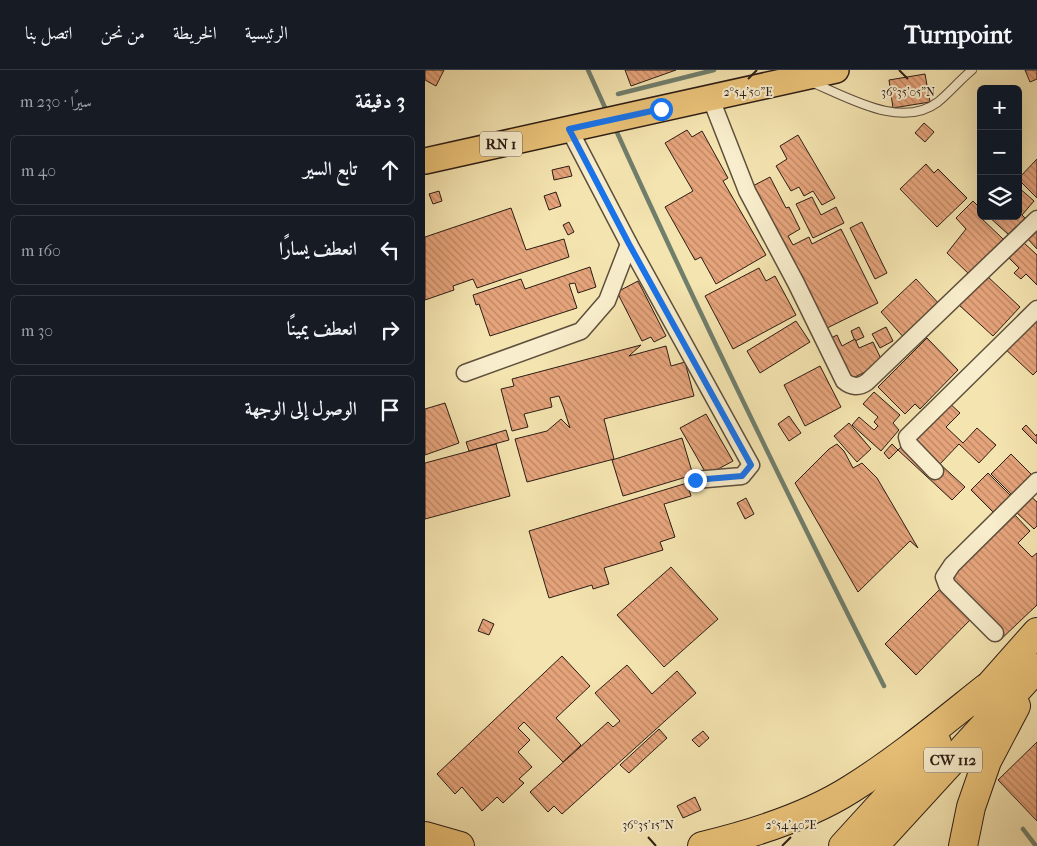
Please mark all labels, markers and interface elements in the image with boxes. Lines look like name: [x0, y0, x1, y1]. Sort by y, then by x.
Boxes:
text: Turnpoint: [904, 21, 1012, 49]
text: اتصل بنا: [25, 23, 72, 44]
text: من نحن: [100, 23, 145, 44]
text: الخريطة: [173, 23, 217, 44]
text: الرئيسية: [245, 23, 288, 44]
text: 2°54'50"E: [723, 85, 773, 99]
text: 36°35'05"N: [881, 85, 935, 99]
map controls: [977, 85, 1022, 220]
button: +: [977, 85, 1022, 130]
text: 3 دقيقة: [355, 89, 405, 113]
text: سيرًا · 230 m: [20, 92, 92, 111]
route start: [650, 98, 673, 121]
button: −: [977, 130, 1022, 175]
road number: RN 1: [480, 132, 522, 156]
icon: ahead: [376, 156, 404, 184]
text: تابع السير: [303, 158, 357, 180]
text: 40 m: [21, 161, 56, 180]
button: layers: [977, 175, 1022, 220]
icon: left: [376, 236, 404, 264]
text: انعطف يسارًا: [279, 238, 357, 260]
text: 160 m: [21, 241, 61, 260]
icon: right: [376, 316, 404, 344]
text: انعطف يمينًا: [287, 318, 357, 340]
text: 30 m: [21, 321, 53, 340]
icon: arrive: [376, 396, 404, 424]
text: الوصول إلى الوجهة: [245, 398, 357, 420]
route end: [684, 469, 707, 492]
road number: CW 112: [924, 748, 982, 772]
text: 36°35'15"N: [622, 818, 674, 832]
text: 2°54'40"E: [765, 818, 817, 832]

